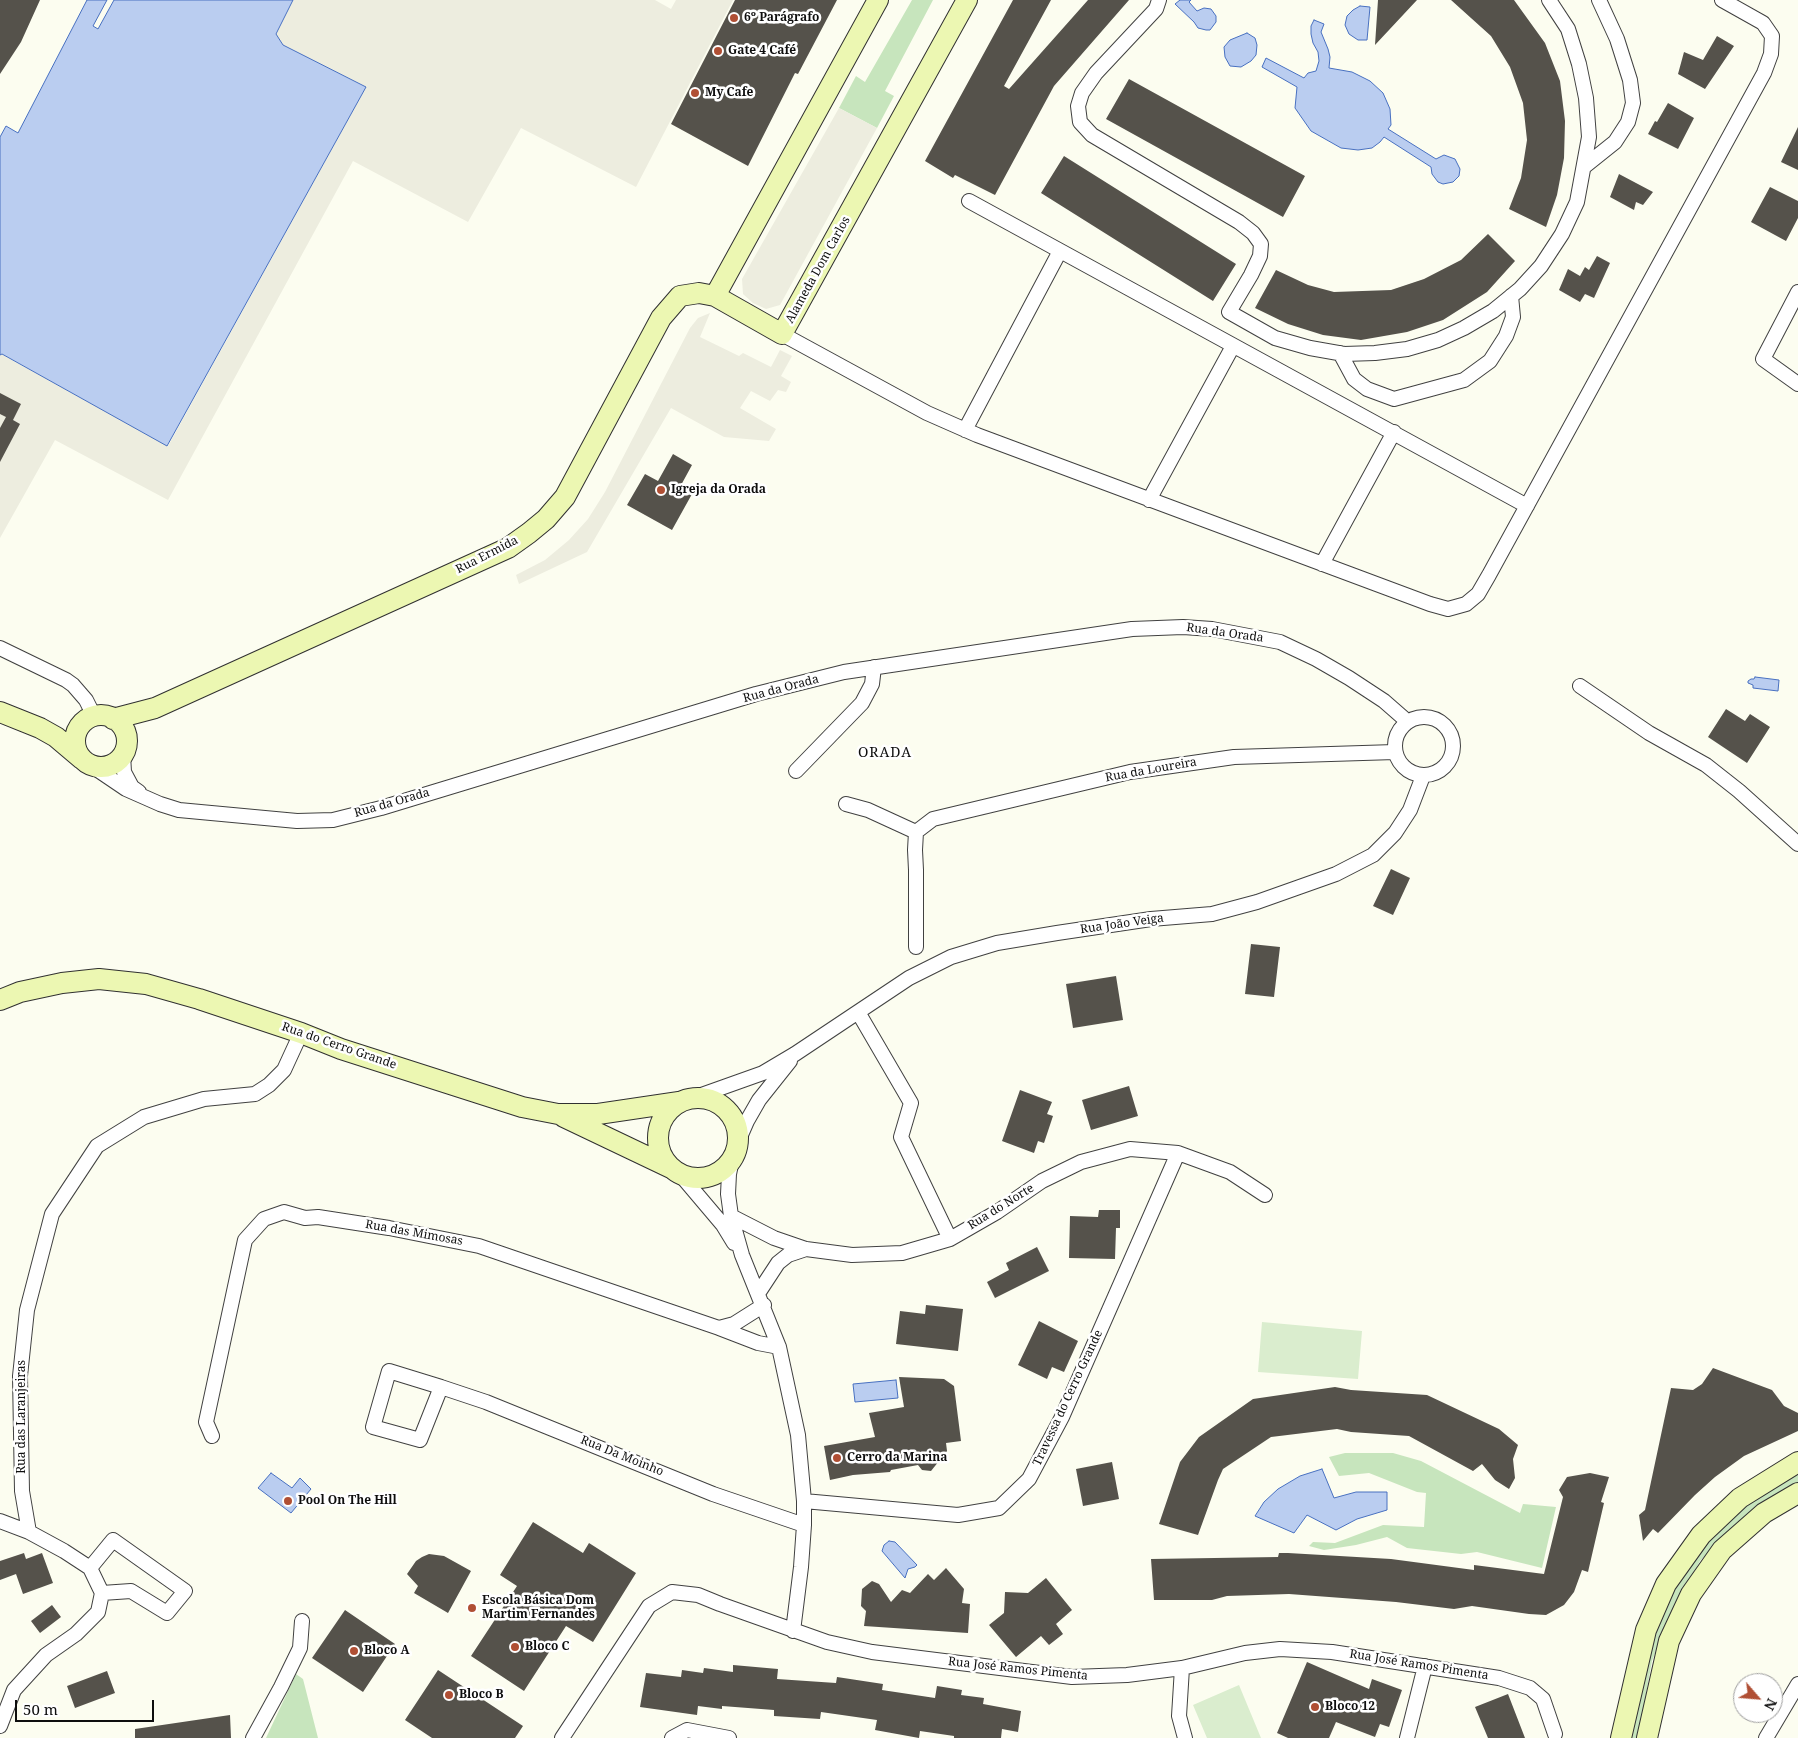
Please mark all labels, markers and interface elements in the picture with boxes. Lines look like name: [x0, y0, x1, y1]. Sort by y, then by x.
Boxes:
place label: 6º Parágrafo: [744, 11, 819, 25]
marker: 6º Parágrafo: [728, 12, 740, 24]
place label: Gate 4 Café: [728, 44, 796, 58]
marker: Gate 4 Café: [712, 45, 724, 57]
place label: My Cafe: [705, 86, 753, 100]
marker: My Cafe: [689, 87, 701, 99]
street label: Alameda Dom Carlos: [783, 214, 853, 326]
place label: Igreja da Orada: [671, 483, 766, 497]
marker: Igreja da Orada: [655, 484, 667, 496]
street label: Rua Ermida: [454, 533, 520, 577]
street label: Rua da Orada: [1185, 620, 1265, 646]
street label: Rua da Orada: [742, 672, 820, 706]
district label: ORADA: [857, 745, 913, 761]
street label: Rua da Loureira: [1104, 755, 1198, 785]
street label: Rua da Orada: [353, 785, 431, 821]
street label: Rua João Veiga: [1079, 911, 1165, 937]
street label: Rua do Cerro Grande: [280, 1020, 398, 1072]
street label: Rua do Norte: [965, 1181, 1037, 1233]
street label: Rua das Mimosas: [364, 1217, 464, 1249]
street label: Travessa do Cerro Grande: [1030, 1328, 1106, 1468]
street label: Rua das Laranjeiras: [15, 1360, 29, 1474]
street label: Rua Da Moinho: [578, 1433, 666, 1479]
place label: Cerro da Marina: [847, 1451, 947, 1465]
marker: Cerro da Marina: [831, 1452, 843, 1464]
place label: Pool On The Hill: [298, 1494, 397, 1508]
marker: Pool On The Hill: [282, 1495, 294, 1507]
place label: Escola Básica Dom Martim Fernandes: [482, 1594, 595, 1622]
marker: Escola Básica Dom Martim Fernandes: [466, 1602, 478, 1614]
place label: Bloco C: [525, 1640, 569, 1654]
marker: Bloco C: [509, 1641, 521, 1653]
place label: Bloco A: [364, 1644, 410, 1658]
marker: Bloco A: [348, 1645, 360, 1657]
street label: Rua José Ramos Pimenta: [1348, 1647, 1490, 1683]
street label: Rua José Ramos Pimenta: [947, 1654, 1089, 1684]
north arrow: [1733, 1673, 1783, 1723]
place label: Bloco B: [459, 1688, 504, 1702]
marker: Bloco B: [443, 1689, 455, 1701]
scale bar: [18, 1690, 156, 1722]
text: N: [1760, 1695, 1782, 1714]
text: 50 m: [23, 1699, 58, 1719]
place label: Bloco 12: [1325, 1700, 1375, 1714]
marker: Bloco 12: [1309, 1701, 1321, 1713]

